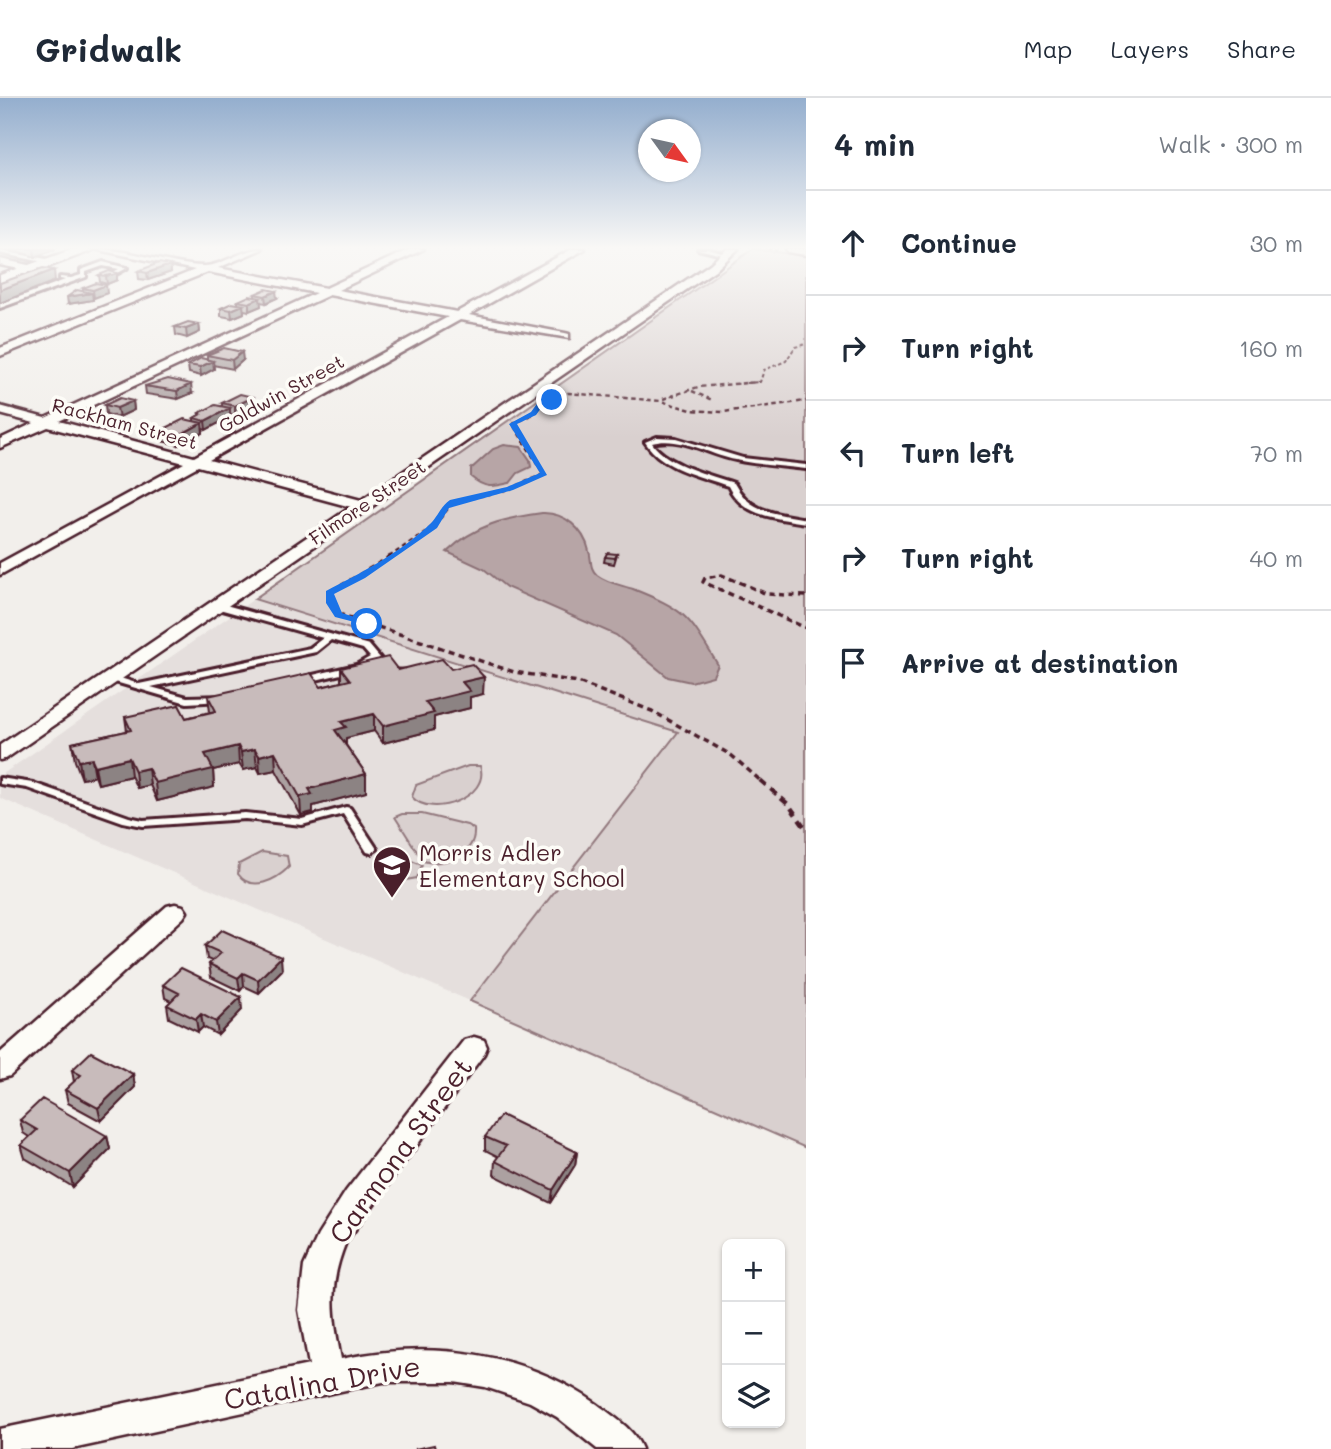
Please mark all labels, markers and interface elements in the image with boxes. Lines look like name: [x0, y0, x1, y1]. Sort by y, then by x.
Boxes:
text: Gridwalk: [35, 27, 182, 70]
text: Map: [1024, 33, 1072, 64]
text: Layers: [1110, 33, 1189, 64]
text: Share: [1227, 33, 1296, 64]
north arrow: [638, 119, 701, 182]
text: 4 min: [834, 124, 915, 164]
text: Walk · 300 m: [1158, 129, 1303, 159]
icon: ahead: [834, 224, 872, 262]
text: Continue: [901, 226, 1017, 260]
text: 30 m: [1250, 228, 1303, 258]
icon: right: [834, 329, 872, 367]
text: Turn right: [901, 331, 1034, 365]
text: 160 m: [1239, 333, 1303, 363]
street label: Goldwin Street: [214, 348, 348, 438]
route end: [536, 384, 567, 415]
street label: Rackham Street: [50, 392, 200, 454]
icon: left: [834, 434, 872, 472]
text: Turn left: [901, 436, 1014, 470]
text: 70 m: [1250, 438, 1303, 468]
street label: Filmore Street: [304, 454, 430, 550]
icon: right: [834, 539, 872, 577]
text: Turn right: [901, 541, 1034, 575]
text: 40 m: [1250, 543, 1303, 573]
route start: [351, 608, 382, 639]
icon: arrive: [834, 644, 872, 682]
text: Arrive at destination: [901, 646, 1178, 680]
place label: Morris Adler Elementary School: [419, 837, 625, 893]
school or university icon: Morris Adler Elementary School: [371, 844, 413, 899]
street label: Carmona Street: [320, 1050, 480, 1250]
map controls: [722, 1239, 785, 1428]
button: +: [722, 1239, 785, 1302]
button: −: [722, 1302, 785, 1365]
street label: Catalina Drive: [221, 1347, 423, 1417]
button: layers: [722, 1365, 785, 1428]

